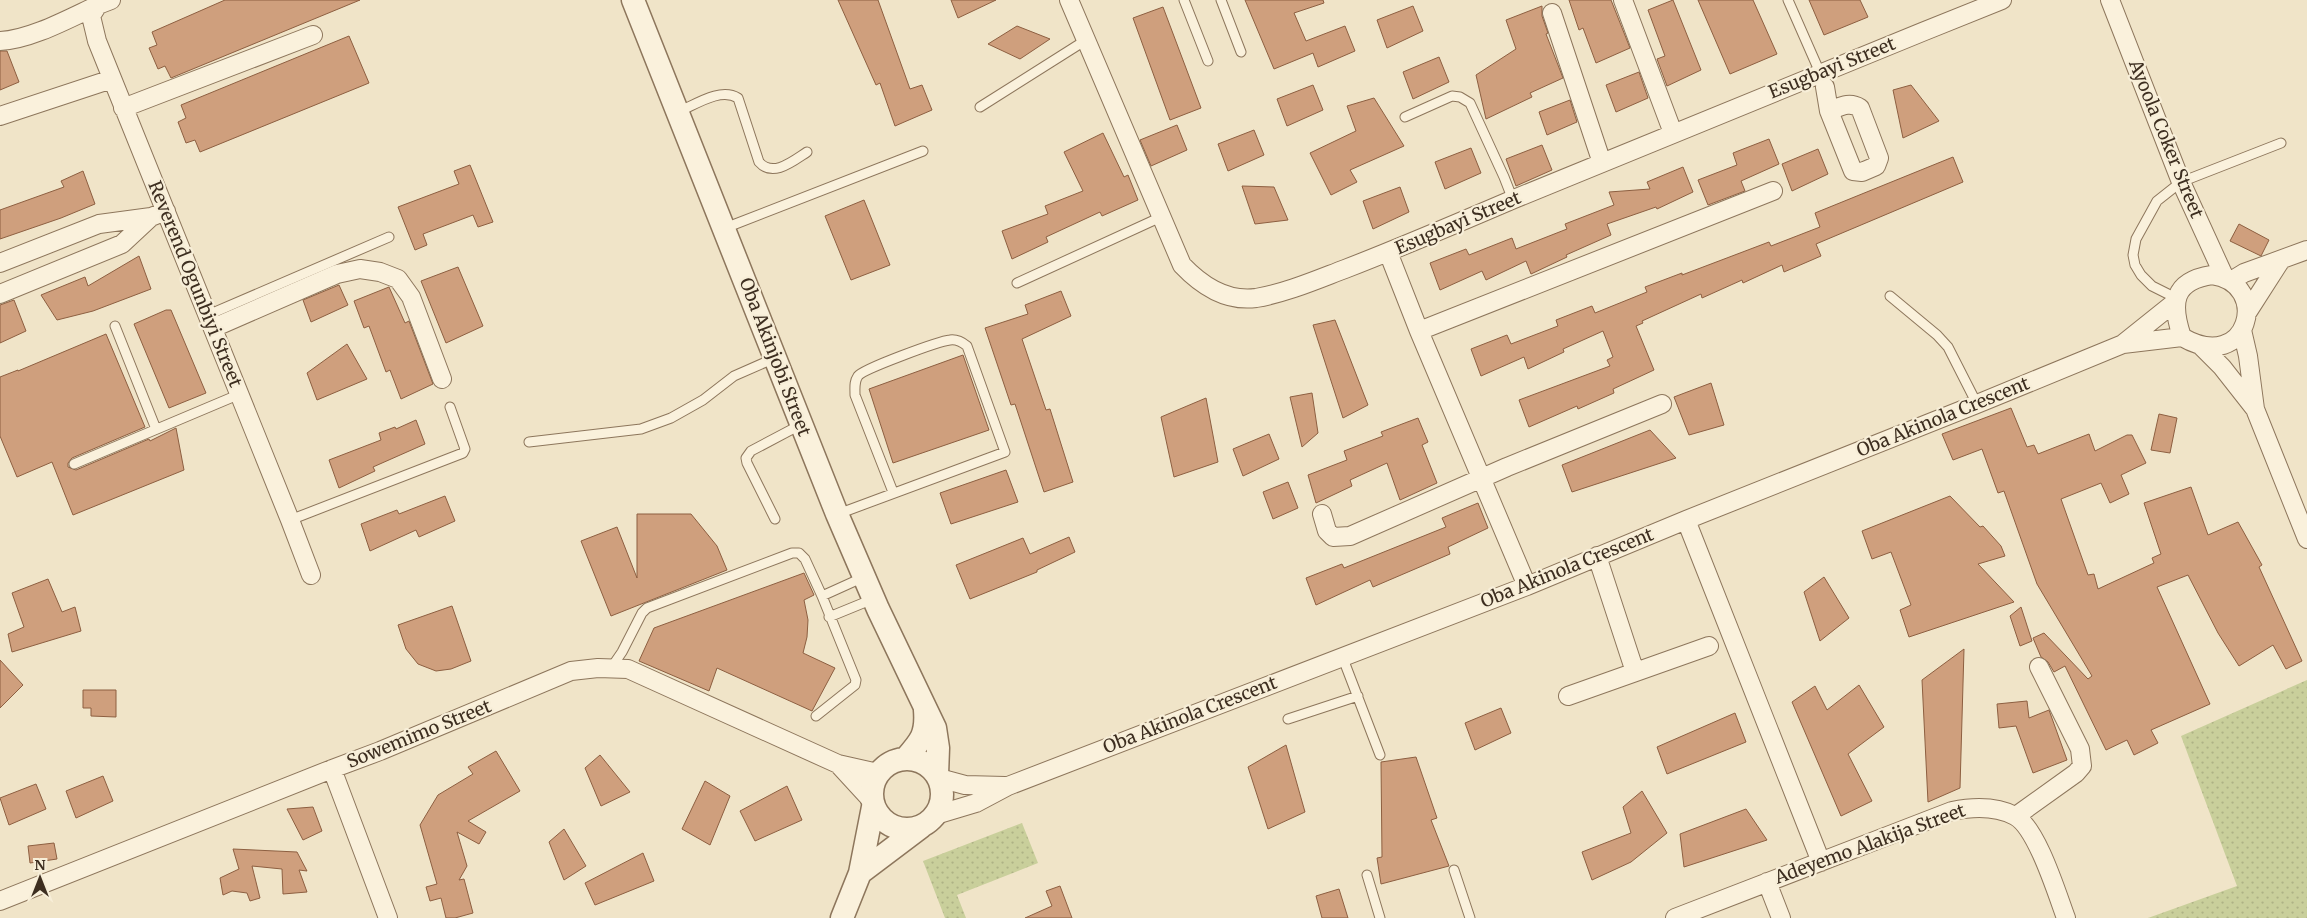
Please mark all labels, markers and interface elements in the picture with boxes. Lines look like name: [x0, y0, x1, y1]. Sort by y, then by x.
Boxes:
street label: Esugbayi Street: [1765, 32, 1899, 103]
street label: Ayoola Coker Street: [2124, 55, 2209, 221]
street label: Reverend Ogunbiyi Street: [143, 177, 247, 390]
street label: Esugbayi Street: [1391, 186, 1524, 259]
street label: Oba Akinjobi Street: [735, 274, 816, 439]
street label: Oba Akinola Crescent: [1853, 371, 2033, 462]
street label: Oba Akinola Crescent: [1477, 522, 1657, 613]
street label: Oba Akinola Crescent: [1100, 671, 1280, 758]
street label: Sowemimo Street: [343, 694, 494, 773]
street label: Adeyemo Alakija Street: [1770, 798, 1968, 889]
north arrow: [15, 853, 65, 903]
text: N: [34, 856, 46, 874]

